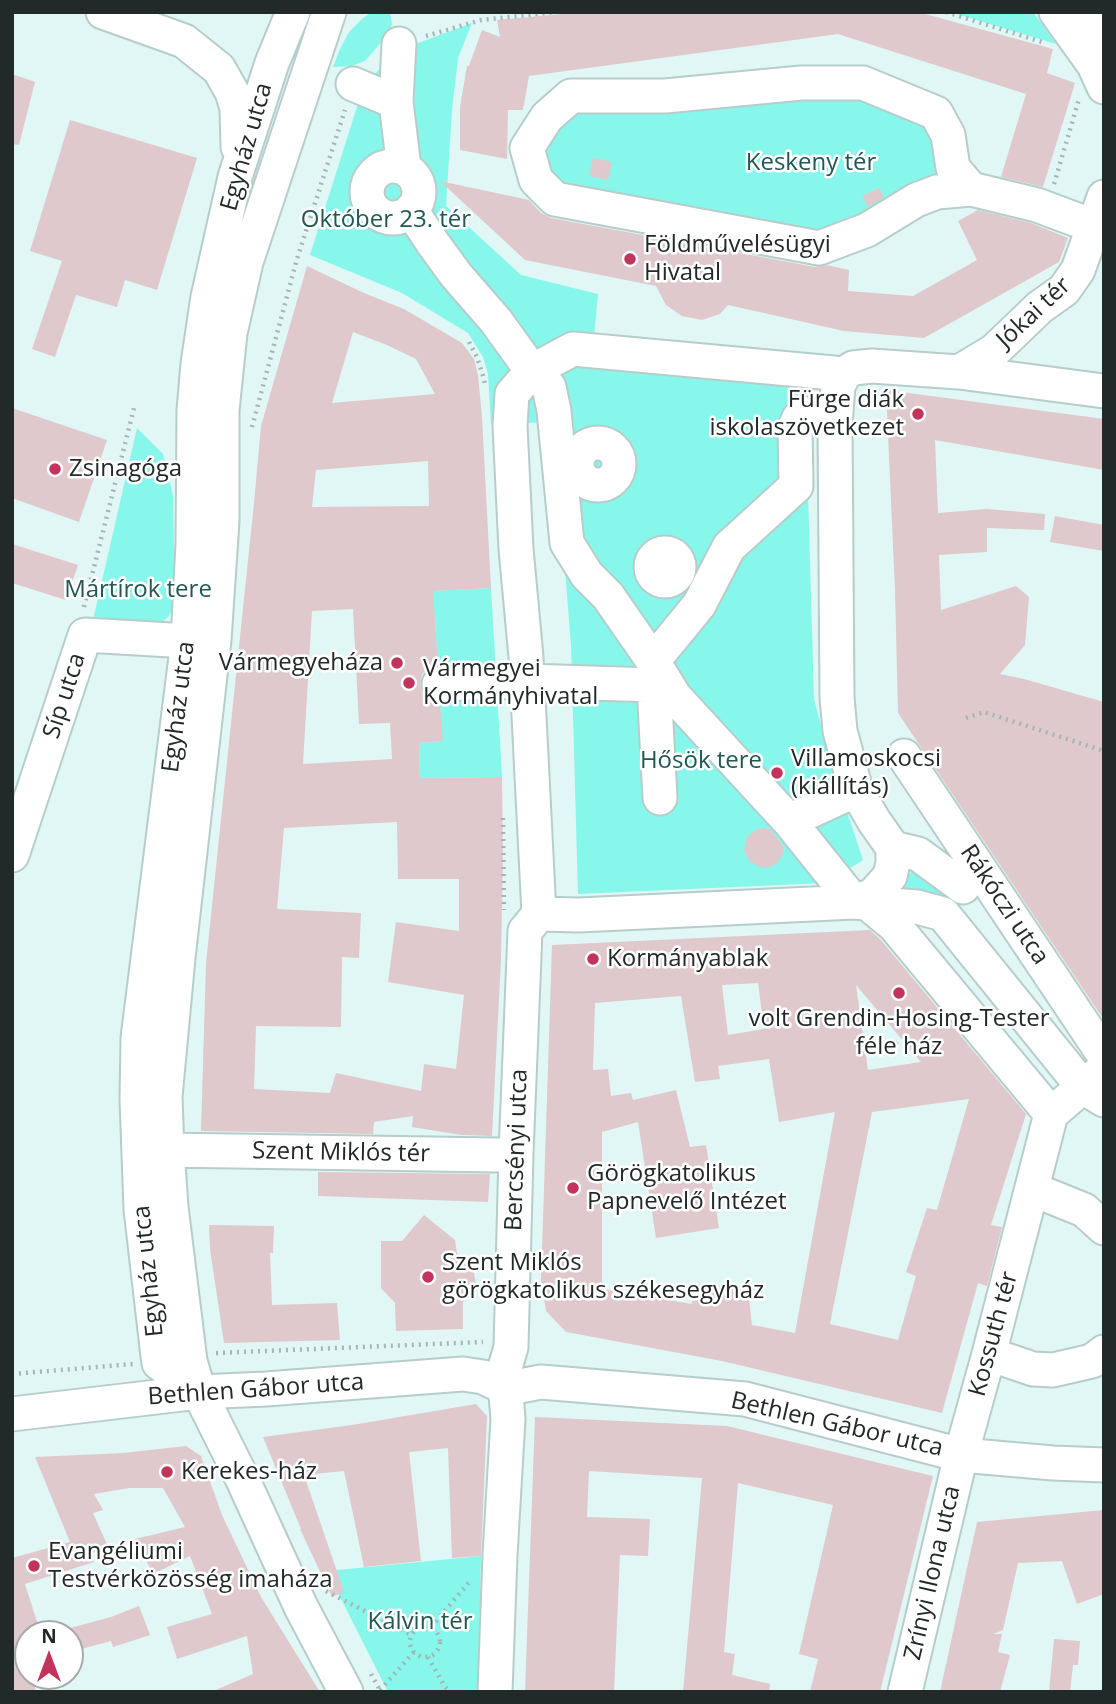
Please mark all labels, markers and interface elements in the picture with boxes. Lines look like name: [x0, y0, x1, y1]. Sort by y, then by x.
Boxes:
street label: Egyház utca: [215, 80, 279, 214]
park label: Keskeny tér: [746, 149, 876, 177]
park label: Október 23. tér: [301, 206, 471, 234]
place label: Földművelésügyi Hivatal: [644, 231, 831, 287]
marker: Földművelésügyi Hivatal: [622, 251, 638, 267]
street label: Jókai tér: [991, 271, 1077, 355]
place label: Fürge diák iskolaszövetkezet: [710, 386, 904, 442]
marker: Fürge diák iskolaszövetkezet: [910, 406, 926, 422]
place label: Zsinagóga: [69, 455, 182, 483]
marker: Zsinagóga: [47, 461, 63, 477]
park label: Mártírok tere: [64, 576, 212, 604]
street label: Egyház utca: [157, 640, 201, 774]
place label: Vármegyeháza: [219, 649, 383, 677]
street label: Síp utca: [38, 650, 92, 742]
marker: Vármegyeháza: [389, 655, 405, 671]
place label: Vármegyei Kormányhivatal: [423, 655, 598, 711]
marker: Vármegyei Kormányhivatal: [401, 675, 417, 691]
place label: Villamoskocsi (kiállítás): [791, 745, 941, 801]
park label: Hősök tere: [640, 747, 762, 775]
marker: Villamoskocsi (kiállítás): [769, 765, 785, 781]
street label: Rákóczi utca: [953, 840, 1055, 970]
place label: Kormányablak: [607, 945, 768, 973]
marker: Kormányablak: [585, 951, 601, 967]
marker: volt Grendin-Hosing-Tester féle ház: [891, 985, 907, 1001]
place label: volt Grendin-Hosing-Tester féle ház: [749, 1005, 1049, 1061]
street label: Bercsényi utca: [500, 1068, 534, 1232]
street label: Szent Miklós tér: [252, 1137, 430, 1169]
place label: Görögkatolikus Papnevelő Intézet: [587, 1160, 787, 1216]
marker: Görögkatolikus Papnevelő Intézet: [565, 1180, 581, 1196]
street label: Egyház utca: [128, 1204, 170, 1338]
place label: Szent Miklós görögkatolikus székesegyház: [442, 1249, 764, 1305]
street label: Kossuth tér: [964, 1268, 1024, 1400]
marker: Szent Miklós görögkatolikus székesegyház: [420, 1269, 436, 1285]
street label: Bethlen Gábor utca: [147, 1368, 365, 1412]
street label: Bethlen Gábor utca: [728, 1387, 946, 1463]
place label: Kerekes-ház: [181, 1458, 317, 1486]
marker: Kerekes-ház: [159, 1464, 175, 1480]
street label: Zrínyi Ilona utca: [899, 1483, 967, 1663]
place label: Evangéliumi Testvérközösség imaháza: [48, 1538, 333, 1594]
marker: Evangéliumi Testvérközösség imaháza: [26, 1558, 42, 1574]
park label: Kálvin tér: [368, 1608, 472, 1636]
north arrow: [14, 1620, 84, 1690]
text: N: [41, 1623, 57, 1649]

